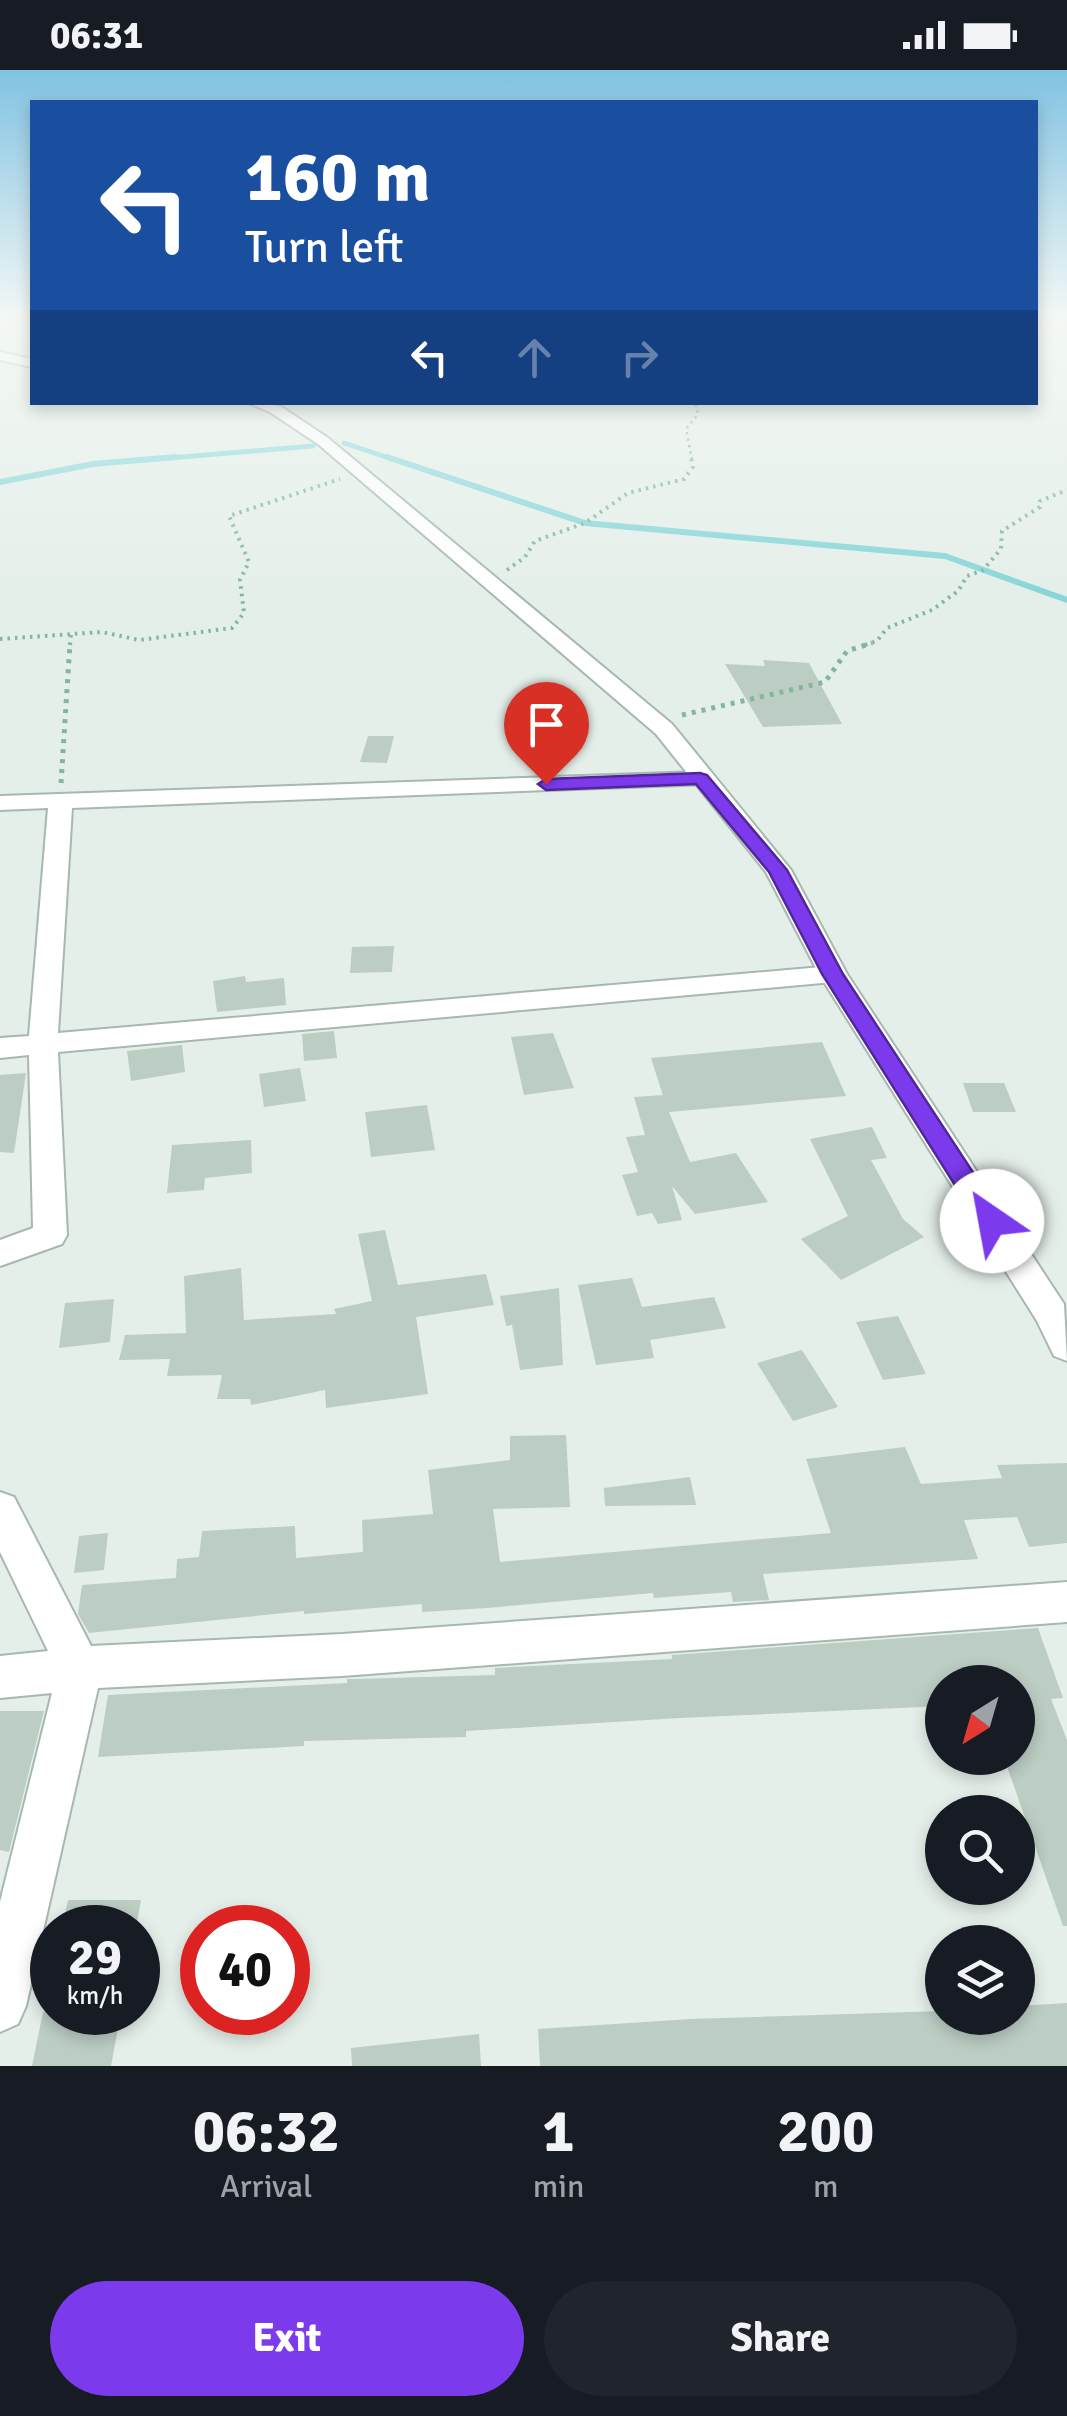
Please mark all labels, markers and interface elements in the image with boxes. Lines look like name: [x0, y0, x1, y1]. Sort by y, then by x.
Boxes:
text: 06:31: [50, 12, 143, 59]
text: 160 m: [245, 134, 430, 220]
icon: left: [80, 140, 210, 270]
text: Turn left: [245, 220, 404, 275]
icon: left: [402, 330, 457, 385]
icon: ahead: [507, 330, 562, 385]
icon: right: [612, 330, 667, 385]
pin: [504, 682, 589, 785]
icon: arrive: [519, 697, 574, 752]
position arrow: [940, 1169, 1044, 1273]
north arrow: [925, 1665, 1035, 1775]
map controls: [925, 1665, 1035, 2035]
button: search: [925, 1795, 1035, 1905]
speed limit sign: 40: [180, 1905, 310, 2035]
button: layers: [925, 1925, 1035, 2035]
text: 29: [68, 1927, 122, 1989]
text: km/h: [67, 1980, 123, 2011]
text: 06:32: [193, 2095, 340, 2169]
text: 1: [542, 2095, 575, 2169]
text: 200: [777, 2095, 874, 2169]
text: Arrival: [220, 2167, 312, 2206]
text: min: [533, 2167, 584, 2206]
text: m: [813, 2167, 838, 2206]
button: Exit: [50, 2281, 524, 2396]
button: Share: [544, 2281, 1017, 2396]

